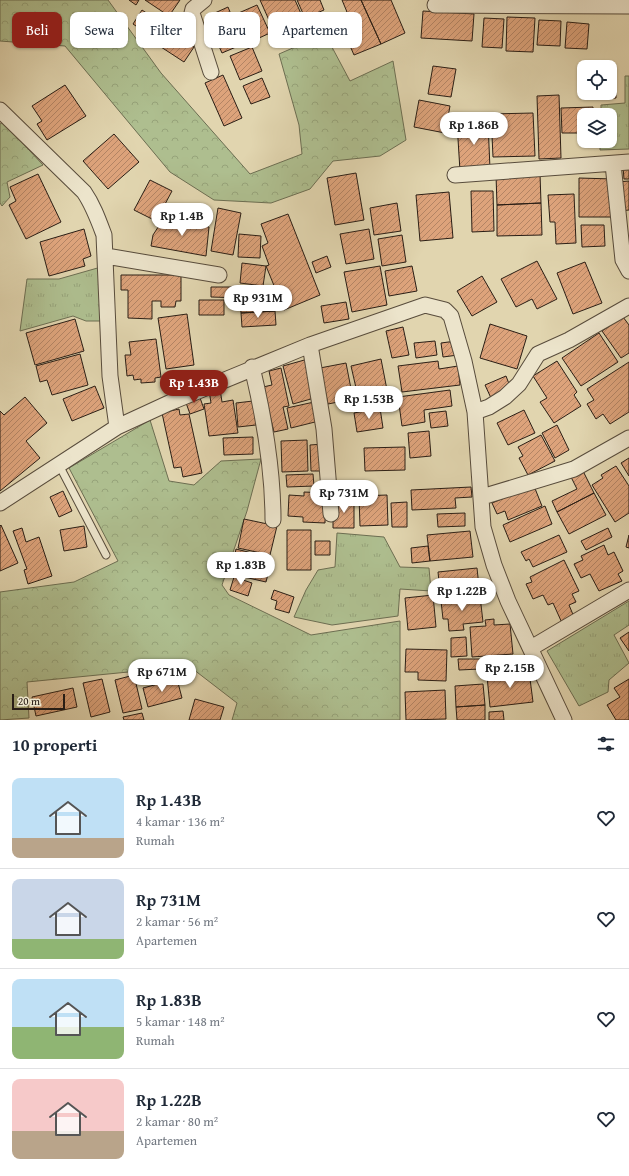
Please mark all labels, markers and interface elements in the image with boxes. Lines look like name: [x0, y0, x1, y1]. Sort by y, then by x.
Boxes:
chip: Beli: [12, 12, 62, 48]
chip: Sewa: [70, 12, 128, 48]
chip: Filter: [136, 12, 196, 48]
chip: Baru: [204, 12, 260, 48]
chip: Apartemen: [268, 12, 362, 48]
map controls: [577, 60, 617, 148]
button: locate: [577, 60, 617, 100]
button: layers: [577, 108, 617, 148]
pin: Rp 1.86B: [433, 112, 515, 146]
text: Rp 1.86B: [449, 115, 499, 134]
pin: Rp 1.4B: [145, 203, 219, 237]
text: Rp 1.4B: [160, 206, 204, 225]
pin: Rp 931M: [221, 285, 295, 319]
text: Rp 931M: [233, 288, 283, 307]
pin: Rp 1.43B: [153, 370, 235, 404]
text: Rp 1.43B: [169, 373, 219, 392]
pin: Rp 1.53B: [328, 386, 410, 420]
text: Rp 1.53B: [344, 389, 394, 408]
pin: Rp 731M: [307, 480, 381, 514]
text: Rp 731M: [319, 483, 369, 502]
pin: Rp 1.83B: [200, 552, 282, 586]
text: Rp 1.83B: [216, 555, 266, 574]
pin: Rp 1.22B: [421, 578, 503, 612]
text: Rp 1.22B: [437, 581, 487, 600]
pin: Rp 2.15B: [469, 655, 551, 689]
text: Rp 2.15B: [485, 658, 535, 677]
pin: Rp 671M: [125, 659, 199, 693]
text: Rp 671M: [137, 662, 187, 681]
scale bar: [12, 692, 65, 711]
text: 20 m: [18, 693, 40, 709]
text: 10 properti: [12, 732, 97, 757]
icon: filters: [595, 733, 617, 755]
text: Rp 1.43B: [136, 787, 202, 812]
icon: home: [44, 794, 92, 842]
icon: heart: [595, 807, 617, 829]
text: 4 kamar · 136 m²: [136, 812, 225, 831]
text: Rumah: [136, 831, 175, 850]
text: Rp 731M: [136, 887, 201, 912]
icon: home: [44, 895, 92, 943]
icon: heart: [595, 908, 617, 930]
text: 2 kamar · 56 m²: [136, 912, 218, 931]
text: Apartemen: [136, 931, 197, 950]
text: Rp 1.83B: [136, 987, 202, 1012]
icon: home: [44, 995, 92, 1043]
icon: heart: [595, 1008, 617, 1030]
text: 5 kamar · 148 m²: [136, 1012, 225, 1031]
text: Rumah: [136, 1031, 175, 1050]
text: Rp 1.22B: [136, 1087, 202, 1112]
icon: home: [44, 1095, 92, 1143]
icon: heart: [595, 1108, 617, 1130]
text: 2 kamar · 80 m²: [136, 1112, 218, 1131]
text: Apartemen: [136, 1131, 197, 1150]

